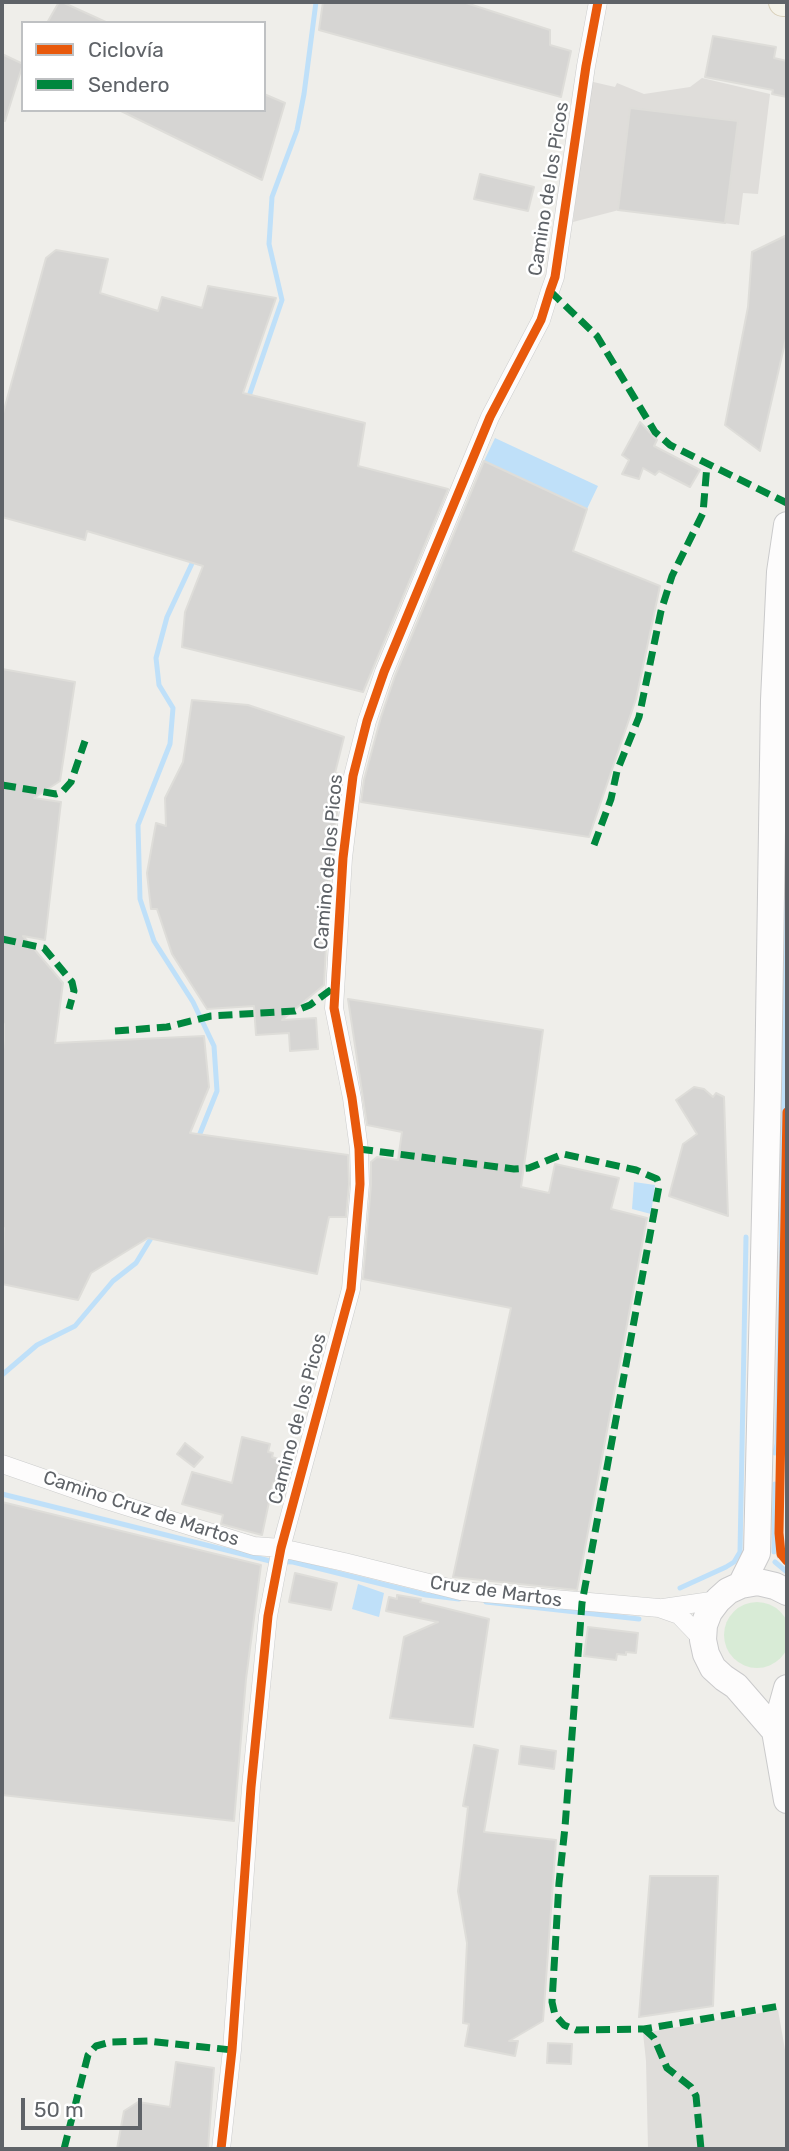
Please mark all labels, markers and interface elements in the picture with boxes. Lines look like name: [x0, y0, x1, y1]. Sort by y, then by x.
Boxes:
legend: [21, 21, 266, 112]
text: Ciclovía: [88, 37, 164, 62]
text: Sendero: [88, 72, 170, 97]
street label: Camino de los Picos: [524, 100, 574, 278]
street label: Camino de los Picos: [310, 773, 348, 951]
street label: Camino de los Picos: [264, 1331, 332, 1507]
street label: Camino Cruz de Martos: [40, 1467, 242, 1551]
street label: Cruz de Martos: [429, 1571, 563, 1613]
scale bar: [24, 2084, 145, 2128]
text: 50 m: [34, 2097, 84, 2122]

